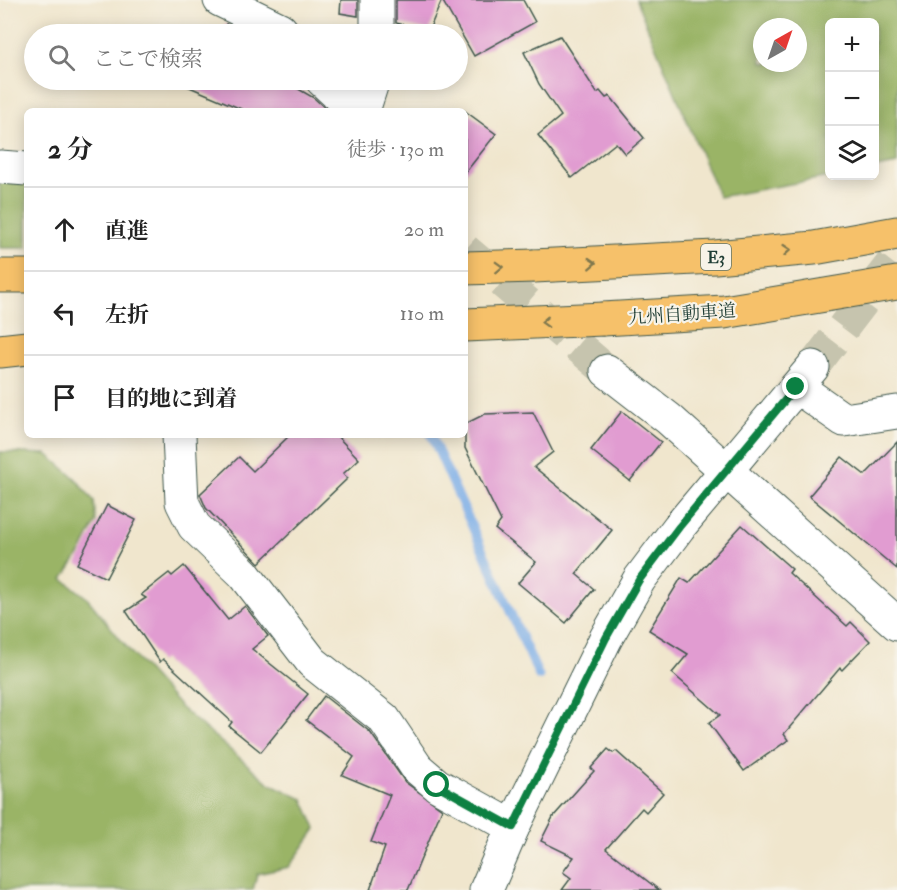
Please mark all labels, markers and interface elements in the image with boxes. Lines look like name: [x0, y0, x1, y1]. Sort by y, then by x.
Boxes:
north arrow: [753, 18, 807, 72]
map controls: [825, 18, 879, 180]
button: +: [825, 18, 879, 72]
search box: [24, 24, 468, 90]
icon: search: [45, 41, 78, 74]
text: ここで検索: [93, 45, 203, 73]
button: −: [825, 72, 879, 126]
button: layers: [825, 126, 879, 180]
text: 2 分: [48, 134, 93, 166]
text: 徒歩 · 130 m: [347, 137, 444, 162]
icon: ahead: [48, 213, 81, 246]
text: 直進: [105, 217, 149, 245]
text: 20 m: [404, 217, 444, 242]
road number: E3: [701, 244, 731, 270]
one-way arrow: [782, 244, 791, 257]
one-way arrow: [587, 257, 596, 270]
one-way arrow: [495, 261, 504, 274]
icon: left: [48, 297, 81, 330]
street label: 九州自動車道: [627, 299, 737, 330]
text: 左折: [105, 301, 149, 329]
text: 110 m: [400, 301, 444, 326]
one-way arrow: [540, 315, 549, 328]
route end: [782, 373, 808, 399]
icon: arrive: [48, 381, 81, 414]
text: 目的地に到着: [105, 385, 237, 413]
route start: [423, 771, 449, 797]

